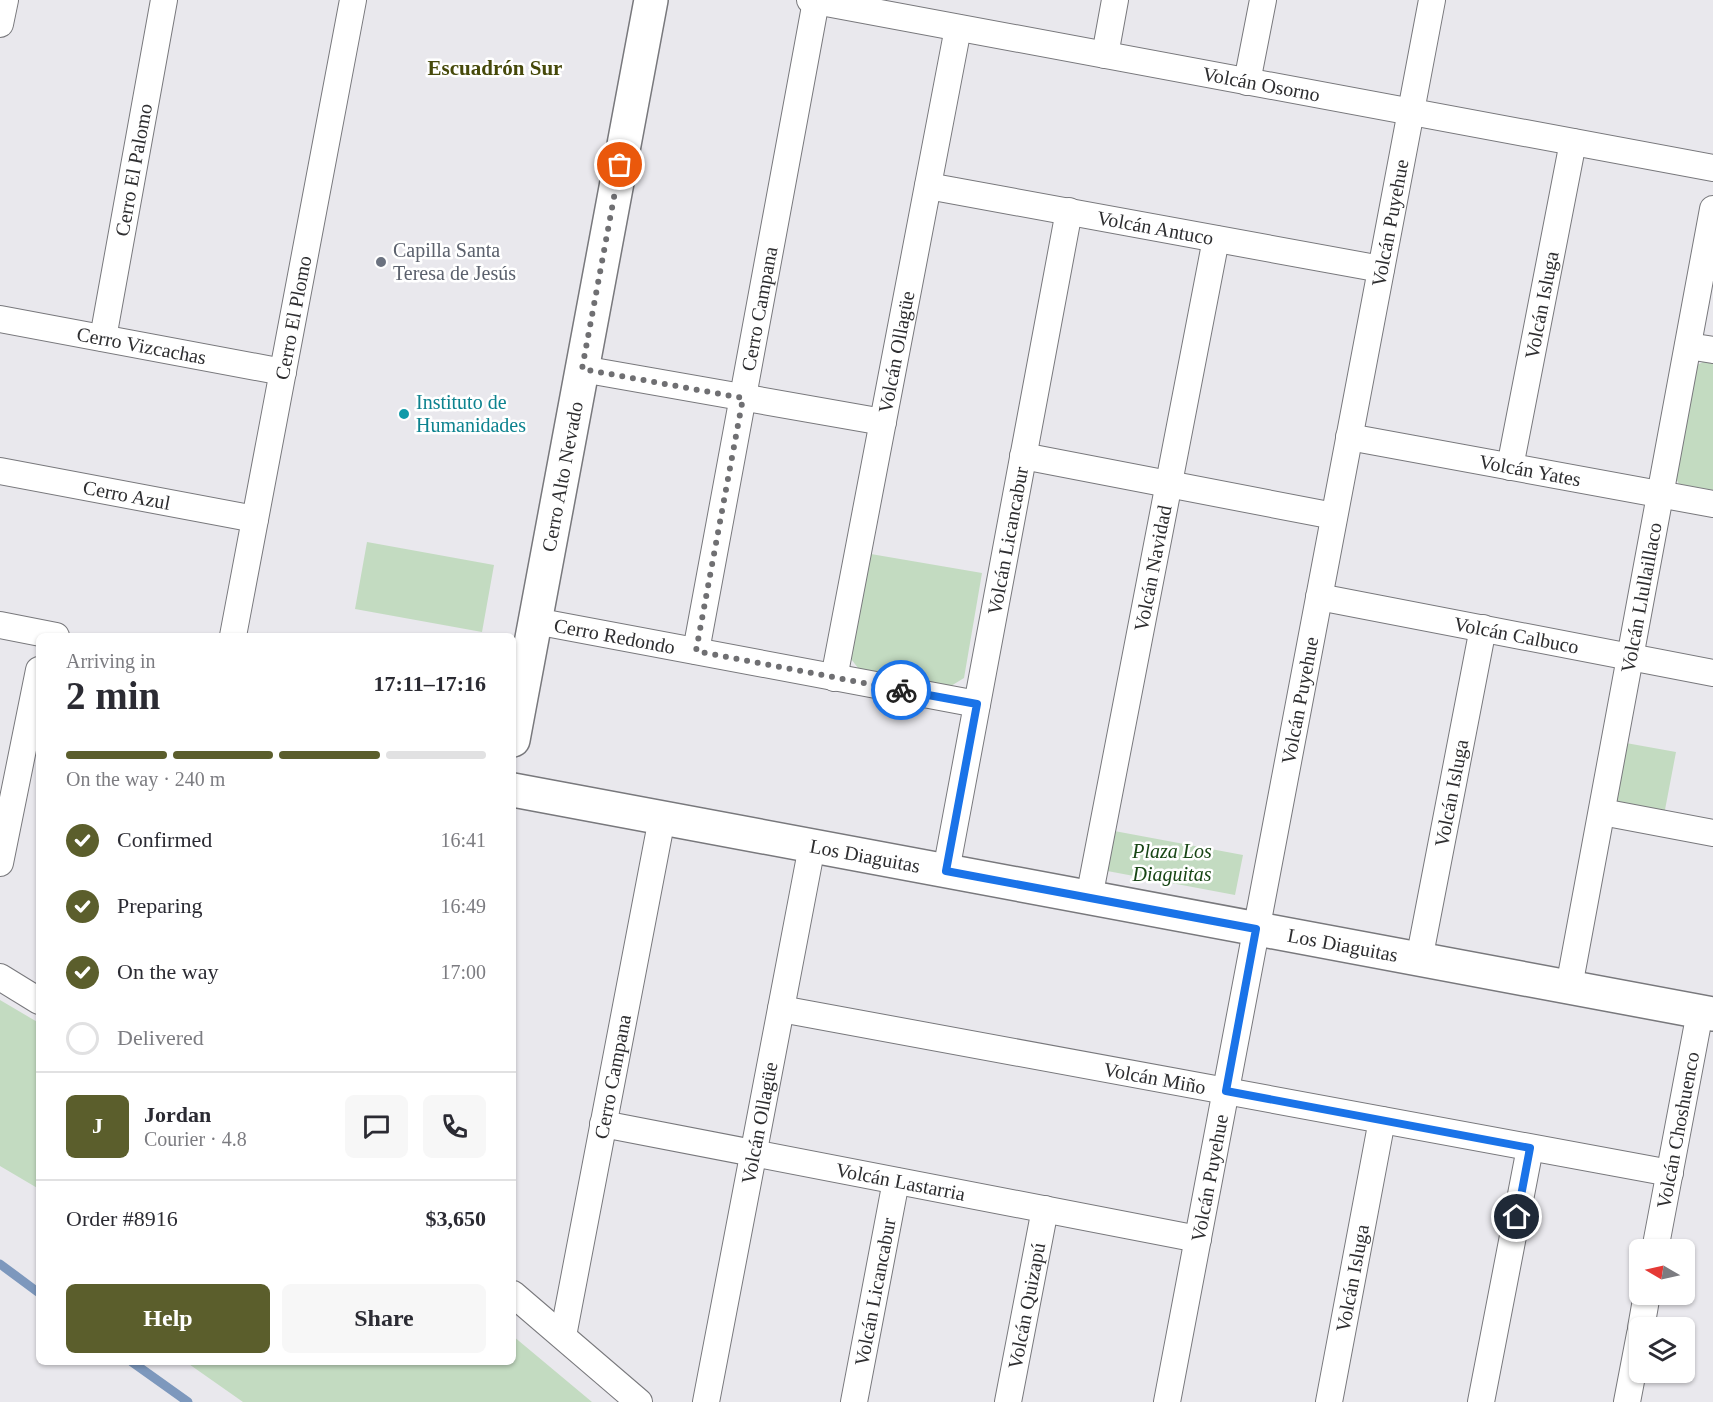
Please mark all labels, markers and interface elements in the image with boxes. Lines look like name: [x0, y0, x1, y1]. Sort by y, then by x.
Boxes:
district label: Escuadrón Sur: [428, 56, 562, 80]
street label: Volcán Osorno: [1201, 62, 1322, 106]
street label: Cerro El Palomo: [111, 102, 156, 238]
pin: [594, 139, 645, 190]
icon: bag: [603, 148, 636, 181]
street label: Volcán Puyehue: [1367, 157, 1413, 288]
street label: Volcán Antuco: [1095, 206, 1215, 249]
place label: Capilla Santa Teresa de Jesús: [393, 239, 516, 284]
street label: Cerro Campana: [737, 245, 781, 373]
street label: Volcán Isluga: [1520, 249, 1563, 361]
street label: Cerro El Plomo: [271, 254, 316, 381]
marker: Capilla Santa Teresa de Jesús: [374, 255, 388, 269]
street label: Volcán Ollagüe: [874, 289, 919, 415]
street label: Cerro Vizcachas: [75, 323, 208, 368]
place label: Instituto de Humanidades: [416, 391, 526, 436]
street label: Cerro Alto Nevado: [537, 400, 587, 553]
marker: Instituto de Humanidades: [397, 407, 411, 421]
street label: Volcán Yates: [1477, 450, 1583, 490]
street label: Volcán Licancabur: [983, 465, 1032, 617]
street label: Cerro Azul: [81, 476, 173, 514]
street label: Volcán Navidad: [1130, 503, 1175, 633]
street label: Volcán Llullaillaco: [1616, 521, 1666, 675]
street label: Volcán Calbuco: [1452, 612, 1581, 658]
street label: Cerro Redondo: [552, 614, 677, 658]
street label: Volcán Puyehue: [1277, 635, 1322, 766]
text: Arriving in: [66, 650, 155, 672]
courier: [871, 660, 931, 720]
text: 17:11–17:16: [374, 671, 486, 696]
text: 2 min: [66, 674, 160, 717]
icon: bike: [885, 674, 918, 707]
street label: Volcán Isluga: [1430, 737, 1472, 849]
text: On the way · 240 m: [66, 768, 225, 790]
icon: check: [66, 824, 99, 857]
text: Confirmed: [117, 827, 212, 852]
text: 16:41: [440, 829, 486, 851]
street label: Los Diaguitas: [808, 835, 922, 877]
park label: Plaza Los Diaguitas: [1131, 840, 1212, 886]
icon: check: [66, 890, 99, 923]
text: Preparing: [117, 893, 203, 918]
text: 16:49: [440, 895, 486, 917]
street label: Los Diaguitas: [1286, 924, 1400, 966]
icon: check: [66, 956, 99, 989]
text: On the way: [117, 959, 218, 984]
text: 17:00: [440, 961, 486, 983]
street label: Cerro Campana: [590, 1013, 635, 1141]
text: Delivered: [117, 1025, 204, 1050]
street label: Volcán Choshuenco: [1652, 1050, 1703, 1210]
street label: Volcán Miño: [1102, 1058, 1208, 1098]
street label: Volcán Ollagüe: [737, 1060, 782, 1186]
button: chat: [345, 1095, 408, 1158]
button: phone: [423, 1095, 486, 1158]
text: Jordan: [144, 1102, 211, 1127]
street label: Volcán Puyehue: [1187, 1112, 1232, 1243]
text: J: [92, 1113, 103, 1138]
text: Courier · 4.8: [144, 1128, 247, 1150]
street label: Volcán Lastarria: [834, 1158, 967, 1205]
pin: [1491, 1191, 1542, 1242]
icon: home: [1500, 1200, 1533, 1233]
text: Order #8916: [66, 1206, 178, 1231]
text: $3,650: [426, 1206, 486, 1231]
street label: Volcán Licancabur: [850, 1216, 900, 1368]
street label: Volcán Isluga: [1331, 1222, 1373, 1334]
north arrow: [1629, 1239, 1695, 1305]
map controls: [1629, 1239, 1695, 1383]
street label: Volcán Quizapú: [1004, 1241, 1049, 1371]
button: Help: [66, 1284, 270, 1353]
button: Share: [282, 1284, 486, 1353]
button: layers: [1629, 1317, 1695, 1383]

